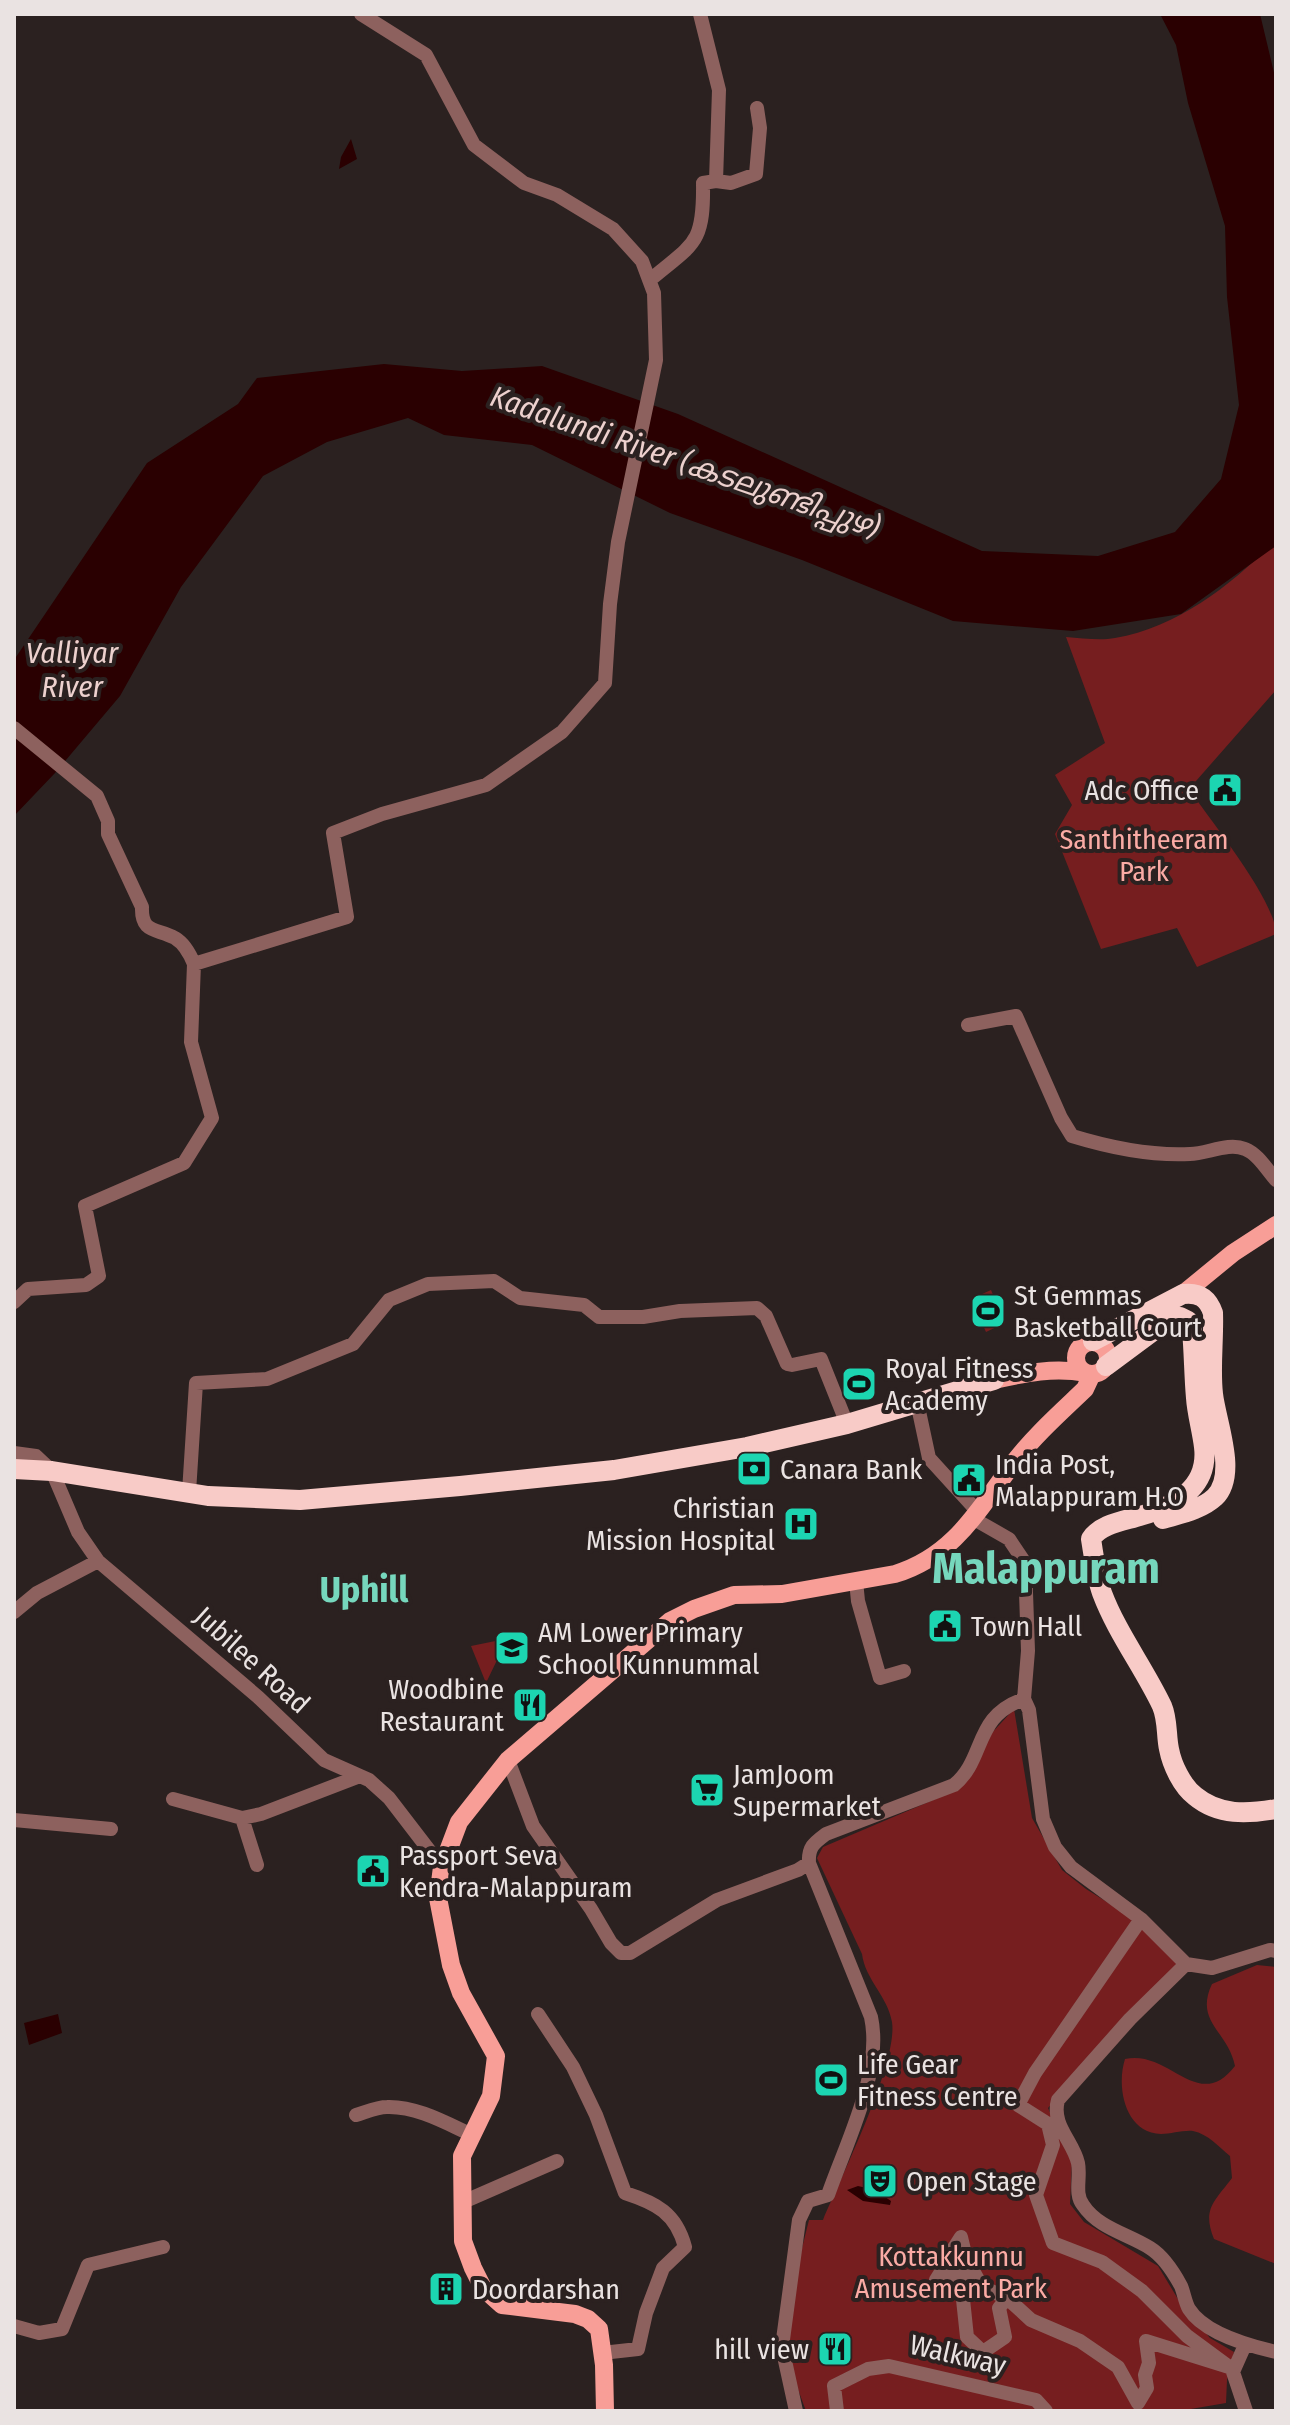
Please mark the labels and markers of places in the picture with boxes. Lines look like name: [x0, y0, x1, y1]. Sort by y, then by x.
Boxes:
public building icon: Adc Office: [1206, 771, 1244, 809]
place label: Adc Office: [1085, 774, 1199, 807]
place label: St Gemmas Basketball Court: [1014, 1279, 1203, 1344]
sports icon: St Gemmas Basketball Court: [969, 1292, 1007, 1330]
place label: Royal Fitness Academy: [885, 1352, 1034, 1417]
sports icon: Royal Fitness Academy: [840, 1365, 878, 1403]
place label: India Post, Malappuram H.O: [995, 1448, 1184, 1513]
bank icon: Canara Bank: [735, 1450, 773, 1488]
place label: Canara Bank: [780, 1453, 923, 1486]
public building icon: India Post, Malappuram H.O: [950, 1461, 988, 1499]
place label: Christian Mission Hospital: [586, 1492, 775, 1557]
hospital icon: Christian Mission Hospital: [782, 1505, 820, 1543]
public building icon: Town Hall: [926, 1607, 964, 1645]
place label: Town Hall: [971, 1610, 1082, 1643]
place label: AM Lower Primary School Kunnummal: [538, 1616, 759, 1681]
school or university icon: AM Lower Primary School Kunnummal: [493, 1629, 531, 1667]
place label: Woodbine Restaurant: [380, 1673, 505, 1738]
restaurant icon: Woodbine Restaurant: [511, 1686, 549, 1724]
place label: JamJoom Supermarket: [733, 1758, 882, 1823]
supermarket icon: JamJoom Supermarket: [688, 1771, 726, 1809]
place label: Passport Seva Kendra-Malappuram: [399, 1839, 633, 1904]
public building icon: Passport Seva Kendra-Malappuram: [354, 1852, 392, 1890]
place label: Life Gear Fitness Centre: [857, 2048, 1018, 2113]
sports icon: Life Gear Fitness Centre: [812, 2061, 850, 2099]
theatre icon: Open Stage: [861, 2162, 899, 2200]
place label: Open Stage: [906, 2165, 1036, 2198]
building icon: Doordarshan: [427, 2270, 465, 2308]
place label: Doordarshan: [472, 2273, 620, 2306]
restaurant icon: hill view: [816, 2330, 854, 2368]
place label: hill view: [714, 2333, 809, 2366]

